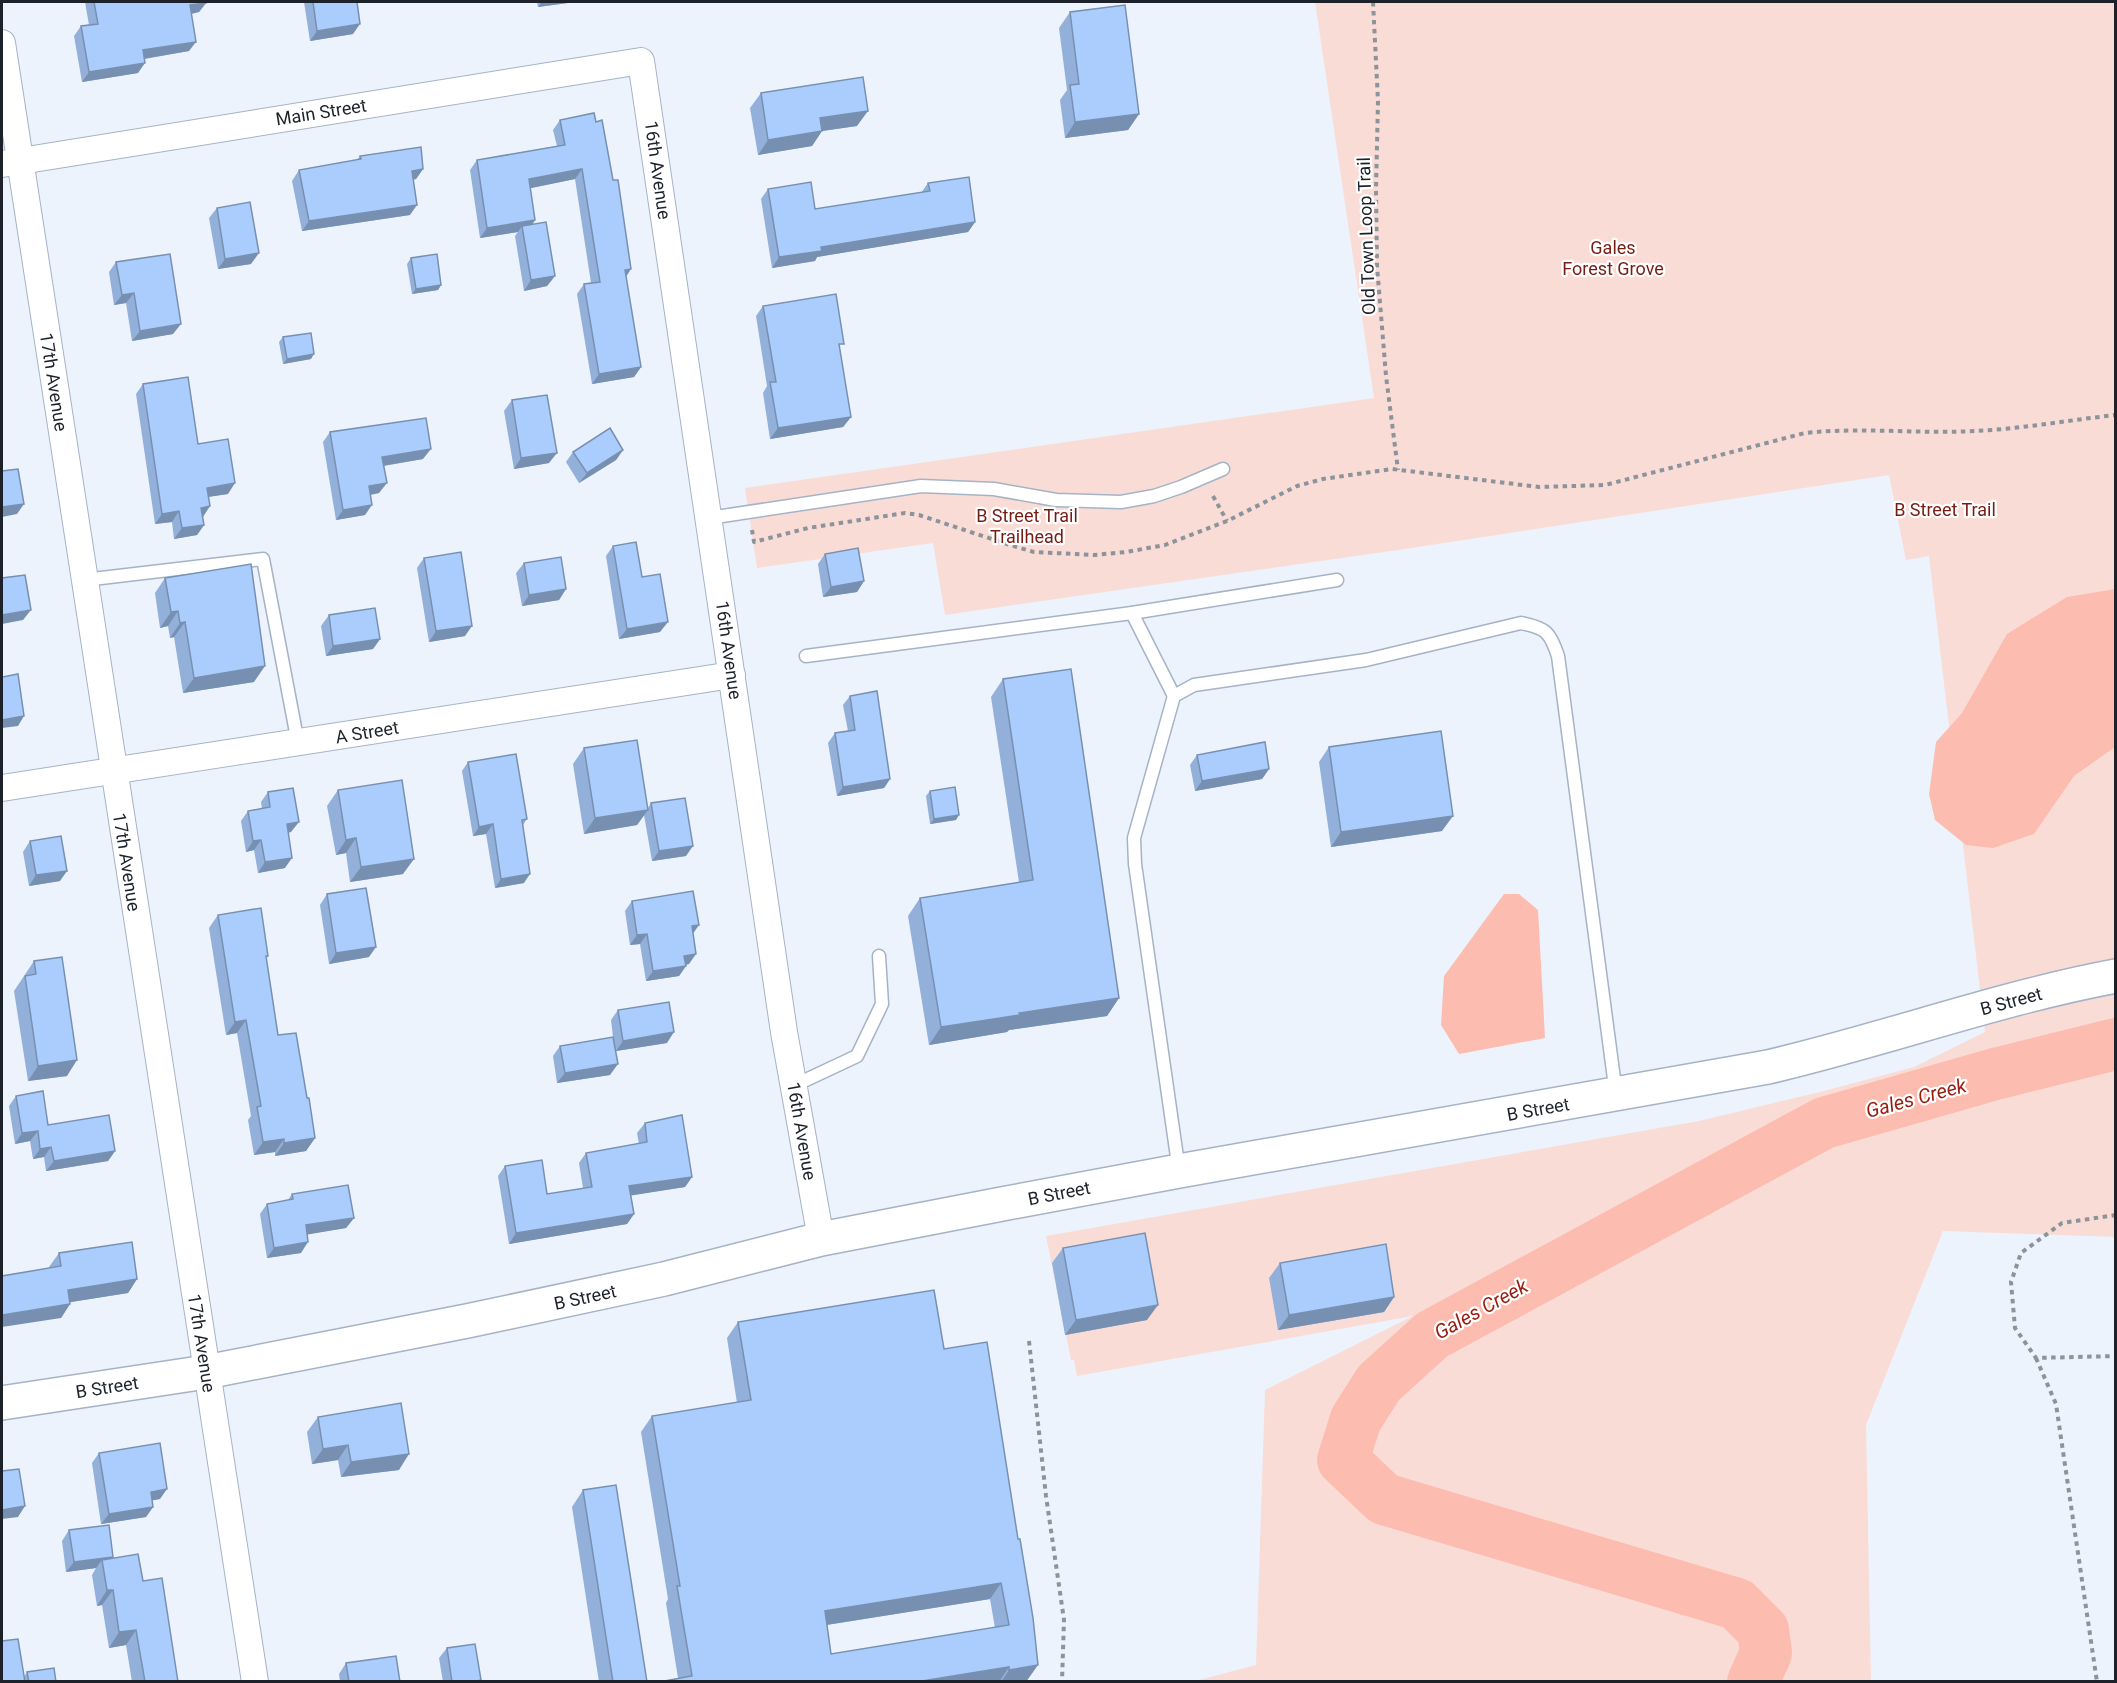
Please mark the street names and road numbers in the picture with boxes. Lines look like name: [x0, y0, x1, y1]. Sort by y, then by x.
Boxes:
street label: Main Street: [274, 94, 368, 130]
street label: 16th Avenue: [641, 119, 675, 221]
street label: Old Town Loop Trail: [1353, 157, 1379, 315]
street label: 17th Avenue: [36, 331, 72, 433]
street label: 16th Avenue: [712, 599, 746, 701]
street label: A Street: [334, 717, 400, 747]
street label: 17th Avenue: [109, 811, 145, 913]
street label: B Street: [1978, 983, 2044, 1019]
street label: 16th Avenue: [783, 1080, 821, 1182]
street label: B Street: [1505, 1093, 1571, 1125]
street label: B Street: [1026, 1177, 1092, 1209]
street label: B Street: [552, 1280, 618, 1314]
street label: 17th Avenue: [184, 1292, 220, 1394]
street label: B Street: [74, 1372, 140, 1402]

